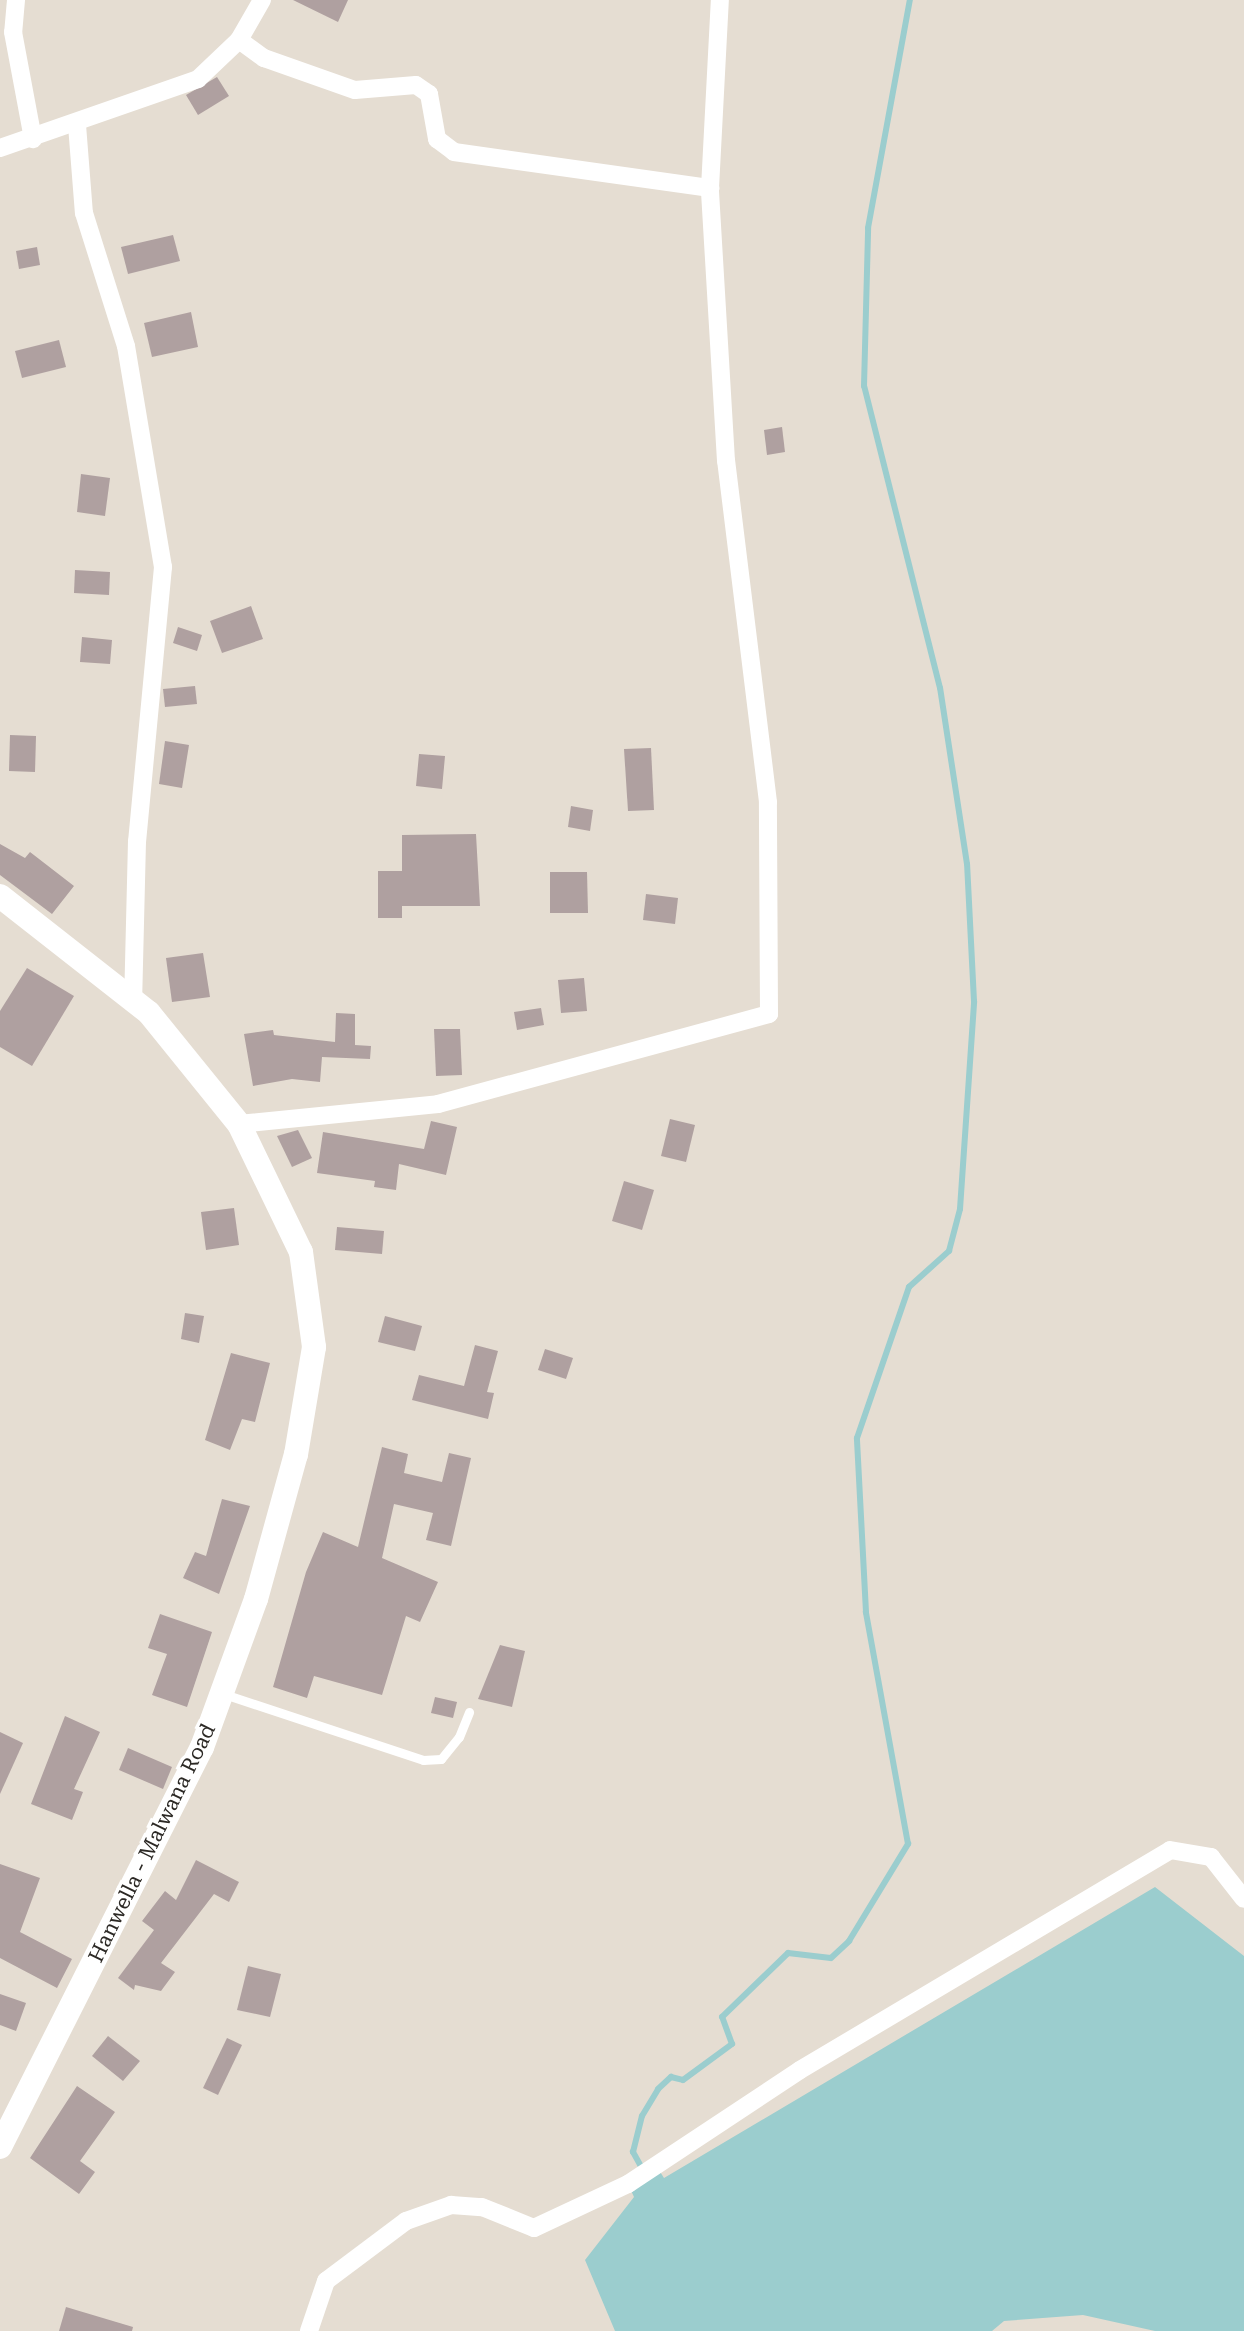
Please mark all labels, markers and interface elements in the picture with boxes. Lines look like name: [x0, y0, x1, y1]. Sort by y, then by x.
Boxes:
street label: Hanwella - Malwana Road: [83, 1720, 221, 1966]

